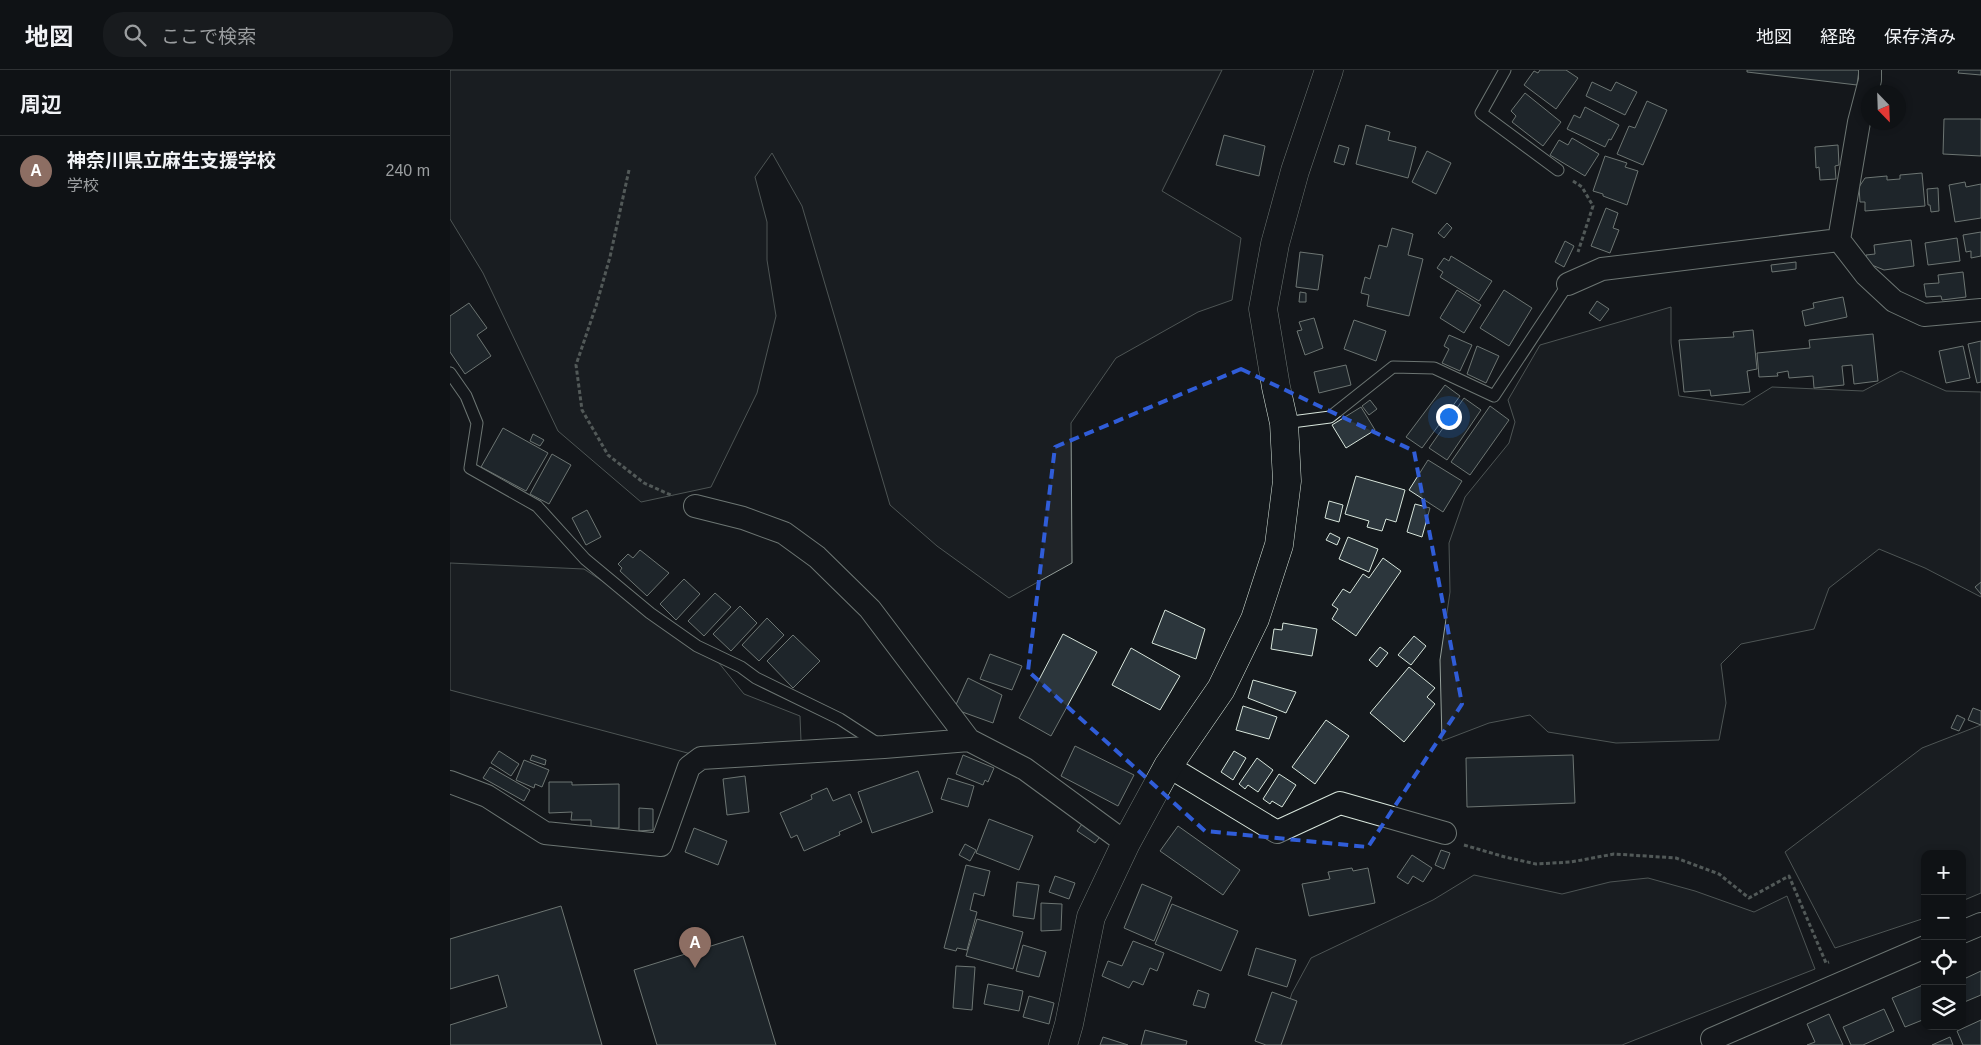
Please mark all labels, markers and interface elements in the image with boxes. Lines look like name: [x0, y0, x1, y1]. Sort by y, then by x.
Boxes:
search box: [103, 12, 453, 57]
icon: search: [121, 21, 149, 49]
text: 地図: [25, 23, 73, 50]
text: ここで検索: [161, 26, 256, 47]
text: 地図: [1756, 27, 1792, 47]
text: 経路: [1820, 27, 1856, 47]
text: 保存済み: [1884, 27, 1956, 47]
north arrow: [1861, 85, 1906, 130]
text: 周辺: [20, 93, 62, 116]
text: 神奈川県立麻生支援学校: [67, 150, 276, 171]
text: A: [30, 162, 42, 179]
text: 240 m: [386, 162, 430, 179]
text: 学校: [67, 177, 99, 194]
your location: [1436, 404, 1462, 430]
map controls: [1921, 850, 1966, 1030]
button: +: [1921, 850, 1966, 895]
button: −: [1921, 895, 1966, 940]
pin: A: [679, 927, 711, 968]
button: locate: [1921, 940, 1966, 985]
button: layers: [1921, 985, 1966, 1030]

